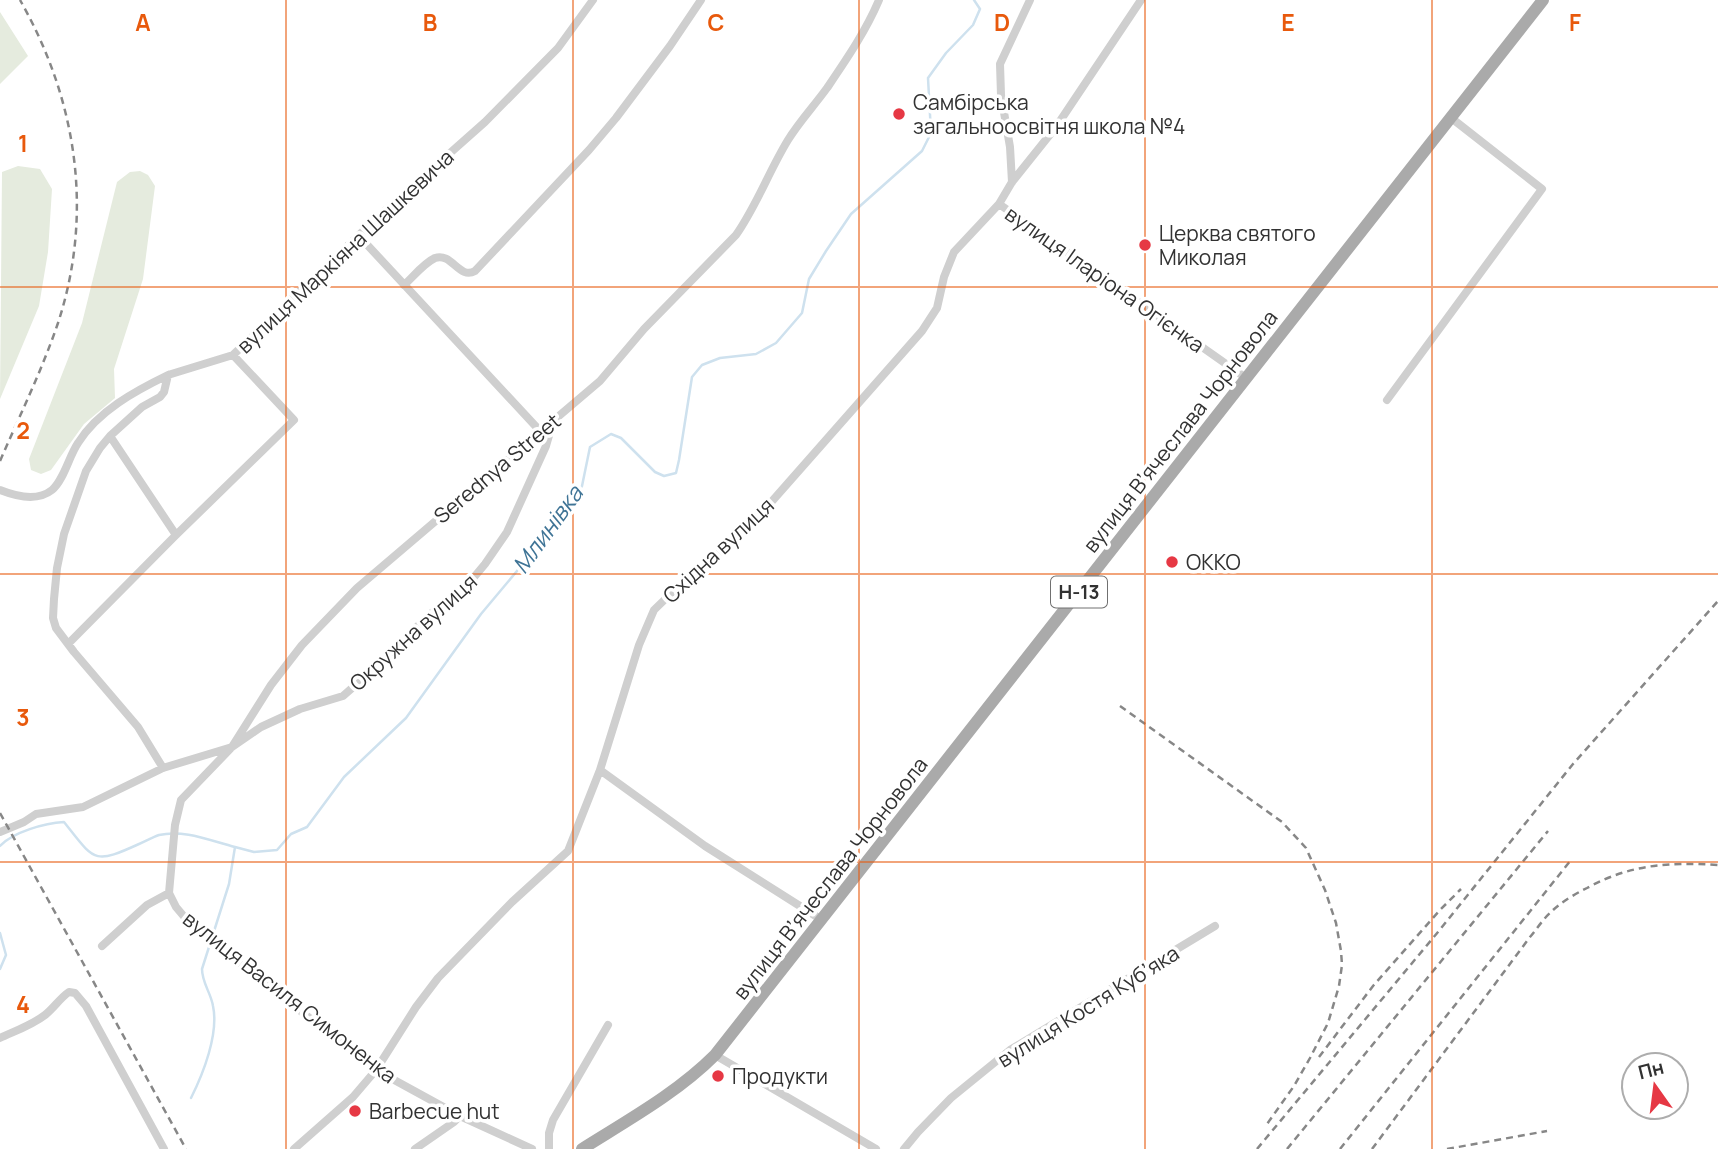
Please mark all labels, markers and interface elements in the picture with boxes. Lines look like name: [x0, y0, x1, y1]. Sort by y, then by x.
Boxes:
text: A: [135, 6, 151, 38]
text: B: [423, 6, 437, 38]
text: C: [708, 6, 725, 38]
text: D: [994, 6, 1010, 38]
text: E: [1281, 6, 1295, 38]
text: F: [1569, 6, 1581, 38]
place label: Самбірська загальноосвітня школа №4: [913, 88, 1185, 140]
marker: Самбірська загальноосвітня школа №4: [891, 106, 907, 122]
text: 1: [18, 127, 28, 159]
street label: вулиця Маркіяна Шашкевича: [231, 143, 459, 359]
street label: вулиця Іларіона Огієнка: [1000, 199, 1210, 359]
place label: Церква святого Миколая: [1159, 219, 1316, 271]
marker: Церква святого Миколая: [1137, 237, 1153, 253]
street label: вулиця Вʼячеслава Чорновола: [1076, 304, 1284, 558]
street label: Serednya Street: [428, 407, 566, 529]
text: 2: [16, 414, 30, 446]
water label: Млинівка: [504, 478, 590, 579]
street label: Східна вулиця: [656, 491, 780, 609]
place label: OKKO: [1186, 548, 1241, 576]
marker: OKKO: [1164, 554, 1180, 570]
street label: Окружна вулиця: [343, 567, 483, 697]
road number: Н-13: [1051, 576, 1107, 608]
text: 3: [16, 701, 30, 733]
street label: вулиця Вʼячеслава Чорновола: [726, 751, 934, 1005]
street label: вулиця Василя Симоненка: [177, 905, 403, 1089]
street label: вулиця Костя Кубʼяка: [992, 939, 1184, 1073]
text: 4: [16, 988, 30, 1020]
north arrow: [1620, 1051, 1690, 1121]
text: Пн: [1635, 1054, 1666, 1085]
place label: Продукти: [732, 1062, 828, 1090]
marker: Продукти: [710, 1068, 726, 1084]
place label: Barbecue hut: [369, 1097, 500, 1125]
marker: Barbecue hut: [347, 1103, 363, 1119]

